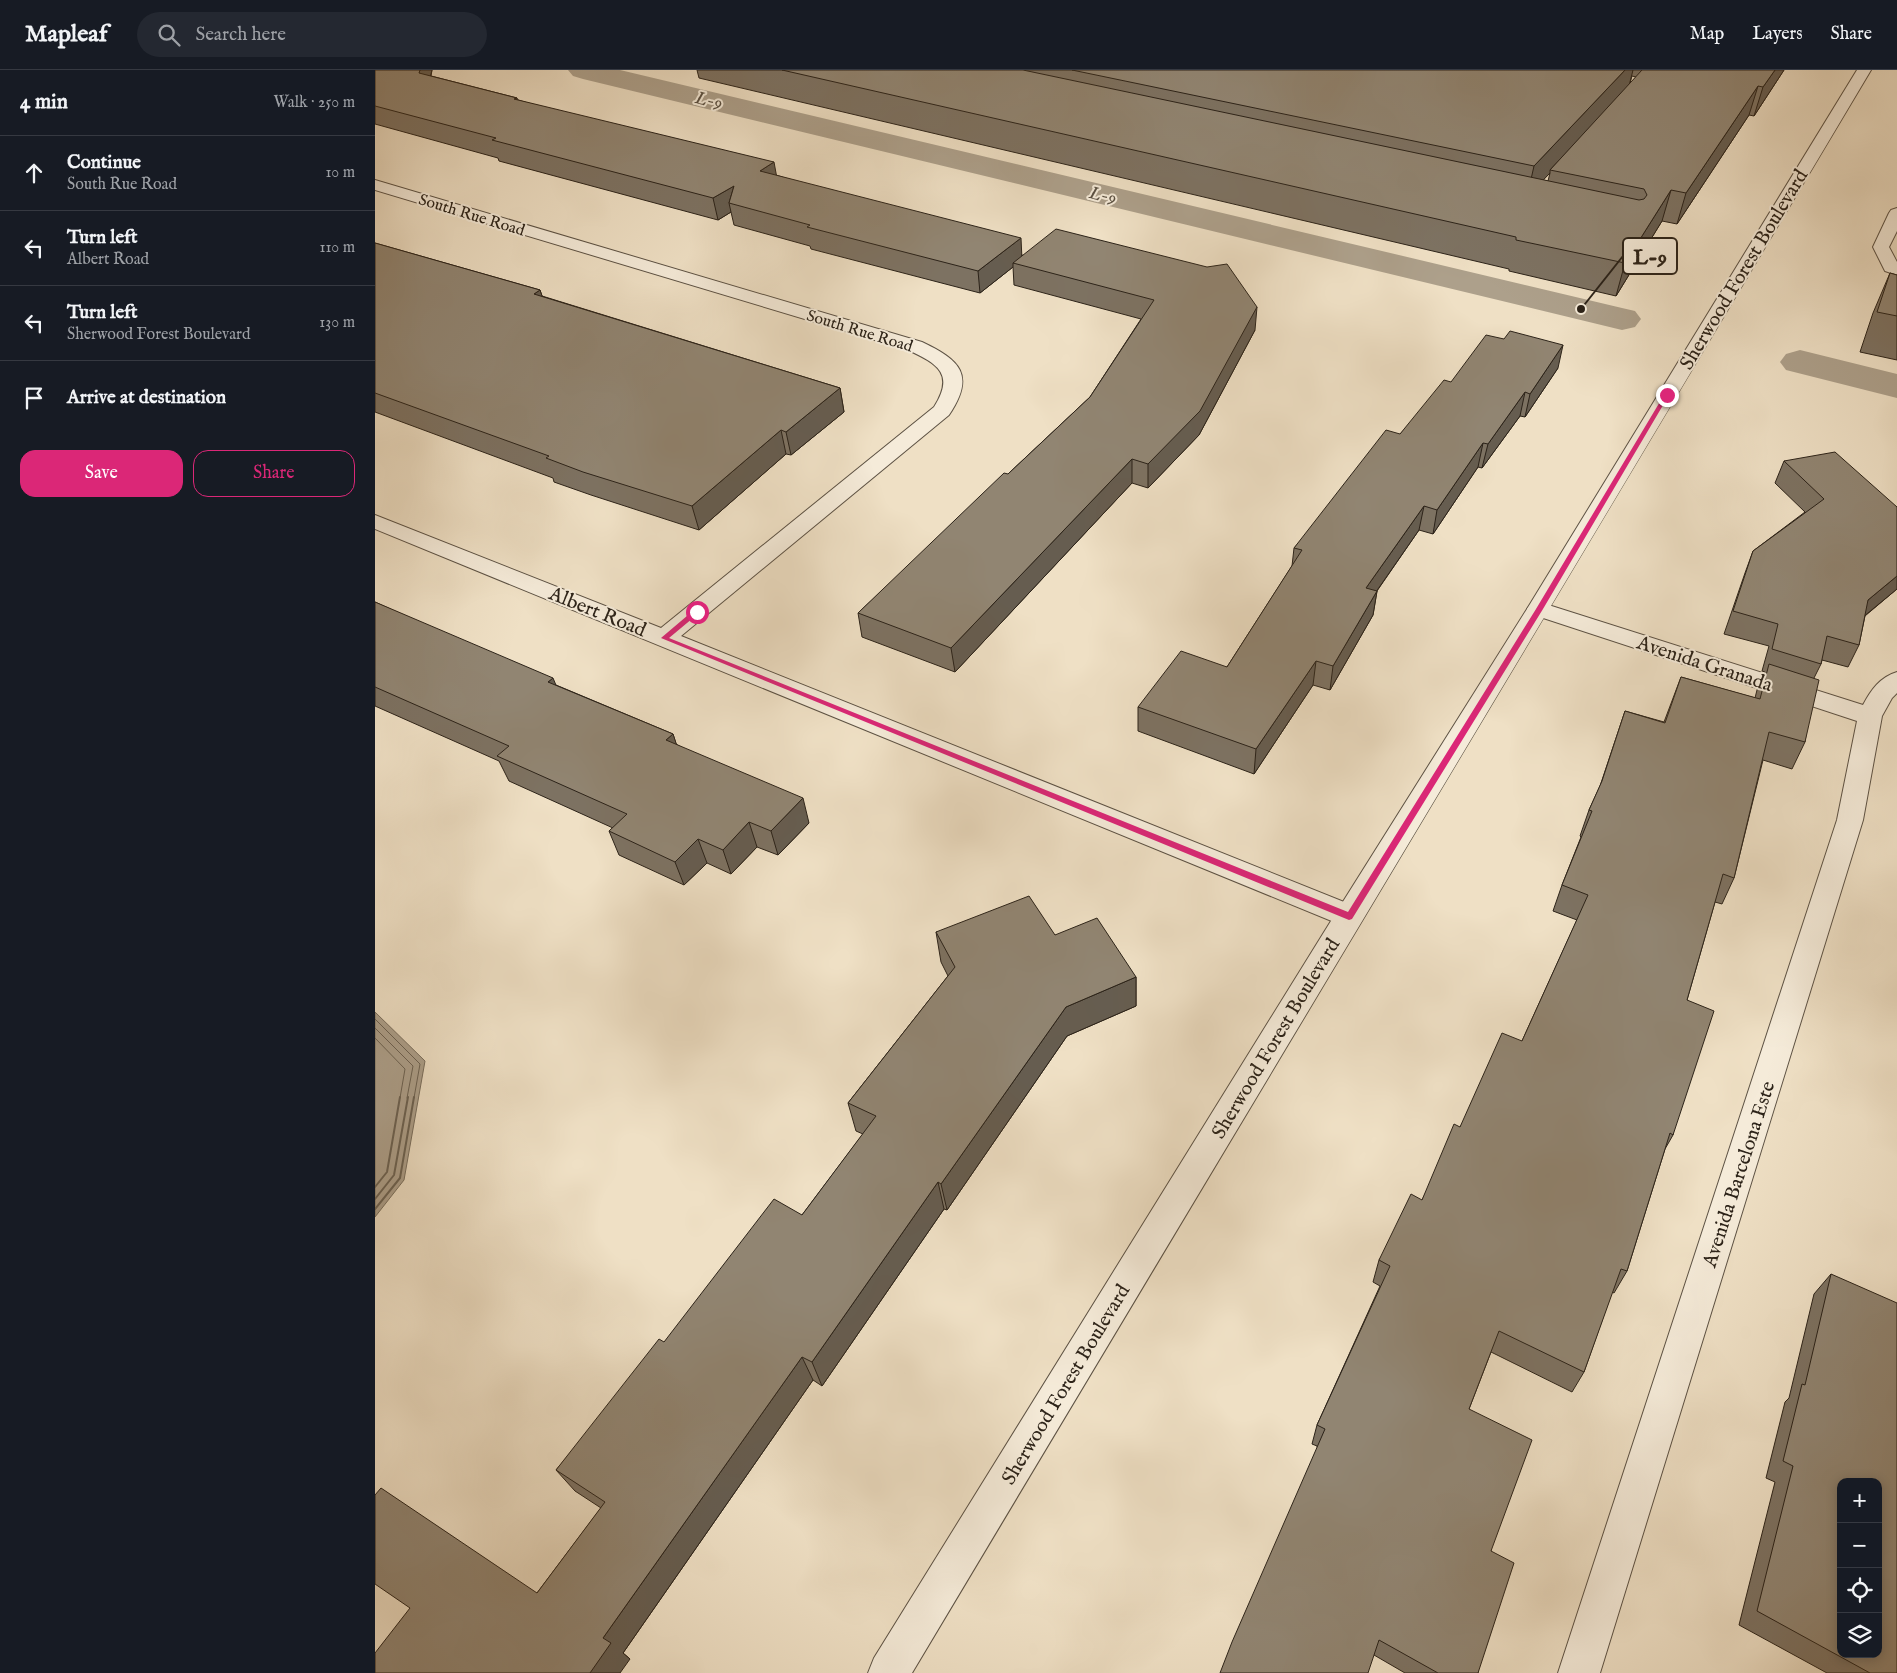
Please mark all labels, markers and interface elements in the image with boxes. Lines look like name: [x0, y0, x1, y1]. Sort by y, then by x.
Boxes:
search box: [137, 12, 487, 57]
text: Mapleaf: [25, 19, 107, 50]
icon: search: [155, 21, 183, 49]
text: Search here: [195, 23, 286, 47]
text: Map: [1690, 23, 1724, 46]
text: Layers: [1752, 23, 1803, 46]
text: Share: [1831, 23, 1872, 46]
water label: L-9: [692, 87, 725, 116]
text: 4 min: [20, 89, 68, 116]
text: Walk · 250 m: [273, 93, 355, 113]
text: Continue: [67, 151, 141, 175]
icon: ahead: [20, 159, 48, 187]
text: 10 m: [325, 163, 355, 183]
street label: Sherwood Forest Boulevard: [1675, 165, 1814, 374]
text: South Rue Road: [67, 175, 177, 195]
water label: L-9: [1086, 182, 1119, 211]
street label: South Rue Road: [416, 190, 527, 242]
text: Turn left: [67, 226, 138, 250]
icon: left: [20, 234, 48, 262]
text: 110 m: [319, 238, 355, 258]
callout: L-9: [1623, 238, 1677, 274]
text: L-9: [1633, 245, 1667, 272]
text: Albert Road: [67, 250, 149, 270]
text: Turn left: [67, 301, 138, 325]
street label: South Rue Road: [804, 306, 915, 358]
icon: left: [20, 309, 48, 337]
text: 130 m: [319, 313, 355, 333]
text: Sherwood Forest Boulevard: [67, 325, 250, 345]
icon: arrive: [20, 384, 48, 412]
route end: [1656, 384, 1679, 407]
text: Arrive at destination: [67, 386, 226, 410]
button: Save: [20, 450, 183, 497]
button: Share: [193, 450, 355, 497]
street label: Albert Road: [544, 581, 650, 643]
route start: [686, 601, 709, 624]
street label: Avenida Granada: [1633, 630, 1776, 698]
street label: Sherwood Forest Boulevard: [1207, 934, 1346, 1143]
street label: Avenida Barcelona Este: [1697, 1078, 1781, 1272]
street label: Sherwood Forest Boulevard: [997, 1280, 1136, 1489]
map controls: [1837, 1478, 1882, 1658]
button: +: [1837, 1478, 1882, 1523]
button: −: [1837, 1523, 1882, 1568]
button: locate: [1837, 1568, 1882, 1613]
button: layers: [1837, 1613, 1882, 1658]

